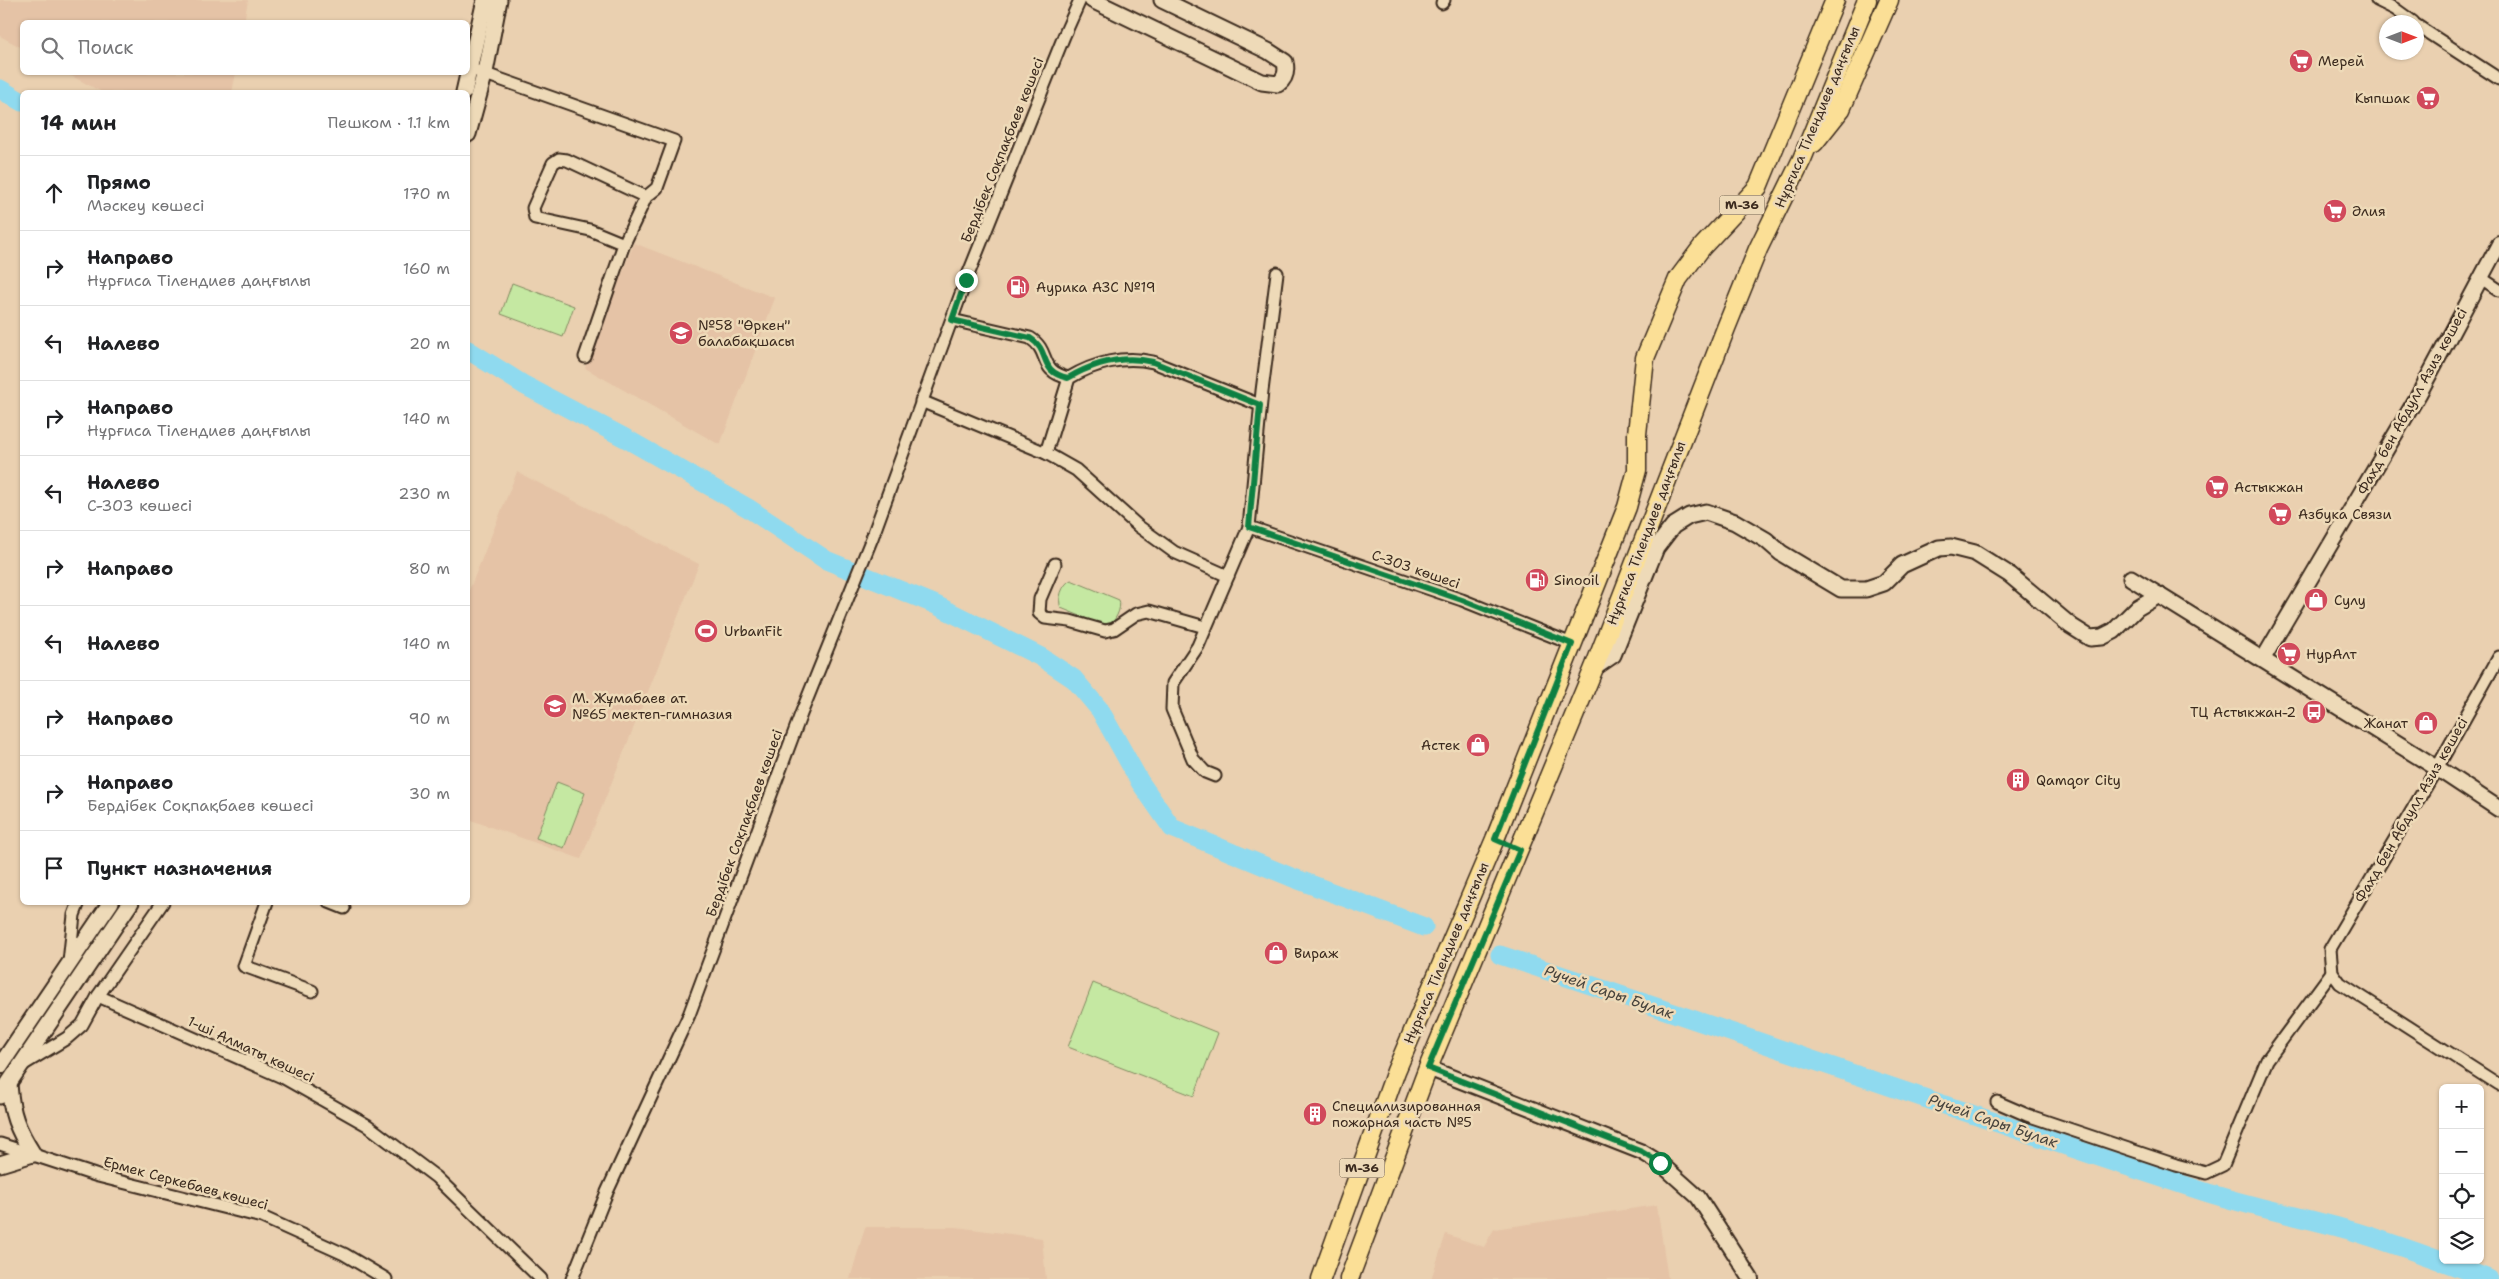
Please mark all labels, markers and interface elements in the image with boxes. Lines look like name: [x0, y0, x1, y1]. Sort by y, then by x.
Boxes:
north arrow: [2379, 15, 2424, 60]
search box: [20, 20, 470, 75]
street label: Нұрғиса Тілендиев даңғылы: [1770, 23, 1864, 211]
icon: search: [38, 34, 66, 62]
text: Поиск: [78, 35, 133, 60]
supermarket icon: Мерей: [2288, 48, 2314, 74]
place label: Мерей: [2318, 52, 2364, 70]
street label: Бердібек Соқпақбаев көшесі: [956, 55, 1048, 245]
supermarket icon: Кыпшак: [2415, 85, 2441, 111]
place label: Кыпшак: [2355, 89, 2411, 107]
text: 14 мин: [40, 109, 117, 137]
text: Пешком · 1.1 km: [328, 112, 450, 133]
text: Прямо: [87, 170, 151, 195]
icon: ahead: [40, 179, 68, 207]
text: 170 m: [403, 183, 450, 204]
text: Мәскеу көшесі: [87, 195, 204, 216]
road number: M-36: [1720, 196, 1764, 214]
supermarket icon: Әлия: [2322, 198, 2348, 224]
place label: Әлия: [2352, 202, 2386, 220]
text: Направо: [87, 245, 173, 270]
icon: right: [40, 254, 68, 282]
text: 160 m: [403, 258, 450, 279]
route end: [955, 269, 978, 292]
text: Нұрғиса Тілендиев даңғылы: [87, 270, 311, 291]
fuel station icon: Аурика АЗС №19: [1005, 274, 1031, 300]
place label: Аурика АЗС №19: [1036, 278, 1156, 296]
street label: Фахд бен Абдулл Азиз көшесі: [2353, 304, 2471, 498]
place label: №58 "Өркен" балабақшасы: [698, 316, 795, 350]
school or university icon: №58 "Өркен" балабақшасы: [668, 320, 694, 346]
icon: left: [40, 329, 68, 357]
text: Налево: [87, 331, 160, 356]
text: 20 m: [409, 333, 450, 354]
text: Направо: [87, 395, 173, 420]
icon: right: [40, 404, 68, 432]
text: 140 m: [403, 408, 450, 429]
text: Нұрғиса Тілендиев даңғылы: [87, 420, 311, 441]
street label: Нұрғиса Тілендиев даңғылы: [1603, 438, 1689, 628]
text: Налево: [87, 470, 160, 495]
supermarket icon: Астыкжан: [2204, 474, 2230, 500]
place label: Астыкжан: [2234, 478, 2303, 496]
icon: left: [40, 479, 68, 507]
text: 230 m: [398, 483, 450, 504]
text: С-303 көшесі: [87, 495, 192, 516]
supermarket icon: Азбука Связи: [2267, 501, 2293, 527]
place label: Азбука Связи: [2298, 505, 2392, 523]
street label: С-303 көшесі: [1370, 545, 1462, 593]
icon: right: [40, 554, 68, 582]
text: Направо: [87, 556, 173, 581]
text: 80 m: [409, 558, 450, 579]
fuel station icon: Sinooil: [1524, 567, 1550, 593]
place label: Sinooil: [1554, 571, 1600, 589]
shop icon: Сулу: [2303, 587, 2329, 613]
place label: Сулу: [2334, 591, 2366, 609]
sports icon: UrbanFit: [693, 618, 719, 644]
place label: UrbanFit: [724, 622, 782, 640]
icon: left: [40, 629, 68, 657]
text: Налево: [87, 631, 160, 656]
text: 140 m: [403, 633, 450, 654]
supermarket icon: НурАлт: [2276, 641, 2302, 667]
place label: НурАлт: [2306, 645, 2358, 663]
place label: М. Жұмабаев ат. №65 мектеп-гимназия: [572, 689, 732, 723]
school or university icon: М. Жұмабаев ат. №65 мектеп-гимназия: [542, 693, 568, 719]
bus stop icon: ТЦ Астыкжан-2: [2301, 699, 2327, 725]
place label: ТЦ Астыкжан-2: [2190, 703, 2296, 721]
icon: right: [40, 704, 68, 732]
text: Направо: [87, 706, 173, 731]
text: 90 m: [409, 708, 450, 729]
shop icon: Жанат: [2413, 710, 2439, 736]
street label: Фахд бен Абдулл Азиз көшесі: [2350, 714, 2472, 906]
place label: Жанат: [2364, 714, 2409, 732]
street label: Бердібек Соқпақбаев көшесі: [702, 727, 786, 919]
shop icon: Астек: [1465, 732, 1491, 758]
place label: Астек: [1421, 736, 1461, 754]
building icon: Qamqor City: [2005, 767, 2031, 793]
text: Направо: [87, 770, 173, 795]
place label: Qamqor City: [2036, 771, 2121, 789]
icon: right: [40, 779, 68, 807]
text: 30 m: [409, 783, 450, 804]
text: Бердібек Соқпақбаев көшесі: [87, 795, 314, 816]
icon: arrive: [40, 854, 68, 882]
text: Пункт назначения: [87, 856, 272, 881]
street label: Нұрғиса Тілендиев даңғылы: [1399, 859, 1493, 1047]
shop icon: Вираж: [1263, 940, 1289, 966]
place label: Вираж: [1294, 944, 1339, 962]
water label: Ручей Сары Булак: [1542, 961, 1677, 1024]
street label: 1-ші Алматы көшесі: [185, 1012, 317, 1086]
map controls: [2439, 1084, 2484, 1264]
button: +: [2439, 1084, 2484, 1129]
water label: Ручей Сары Булак: [1926, 1090, 2061, 1153]
place label: Специализированная пожарная часть №5: [1332, 1097, 1481, 1131]
building icon: Специализированная пожарная часть №5: [1302, 1101, 1328, 1127]
button: −: [2439, 1129, 2484, 1174]
street label: Ермек Серкебаев көшесі: [102, 1152, 270, 1214]
route start: [1649, 1152, 1672, 1175]
road number: M-36: [1340, 1158, 1384, 1178]
button: locate: [2439, 1174, 2484, 1219]
button: layers: [2439, 1219, 2484, 1264]

